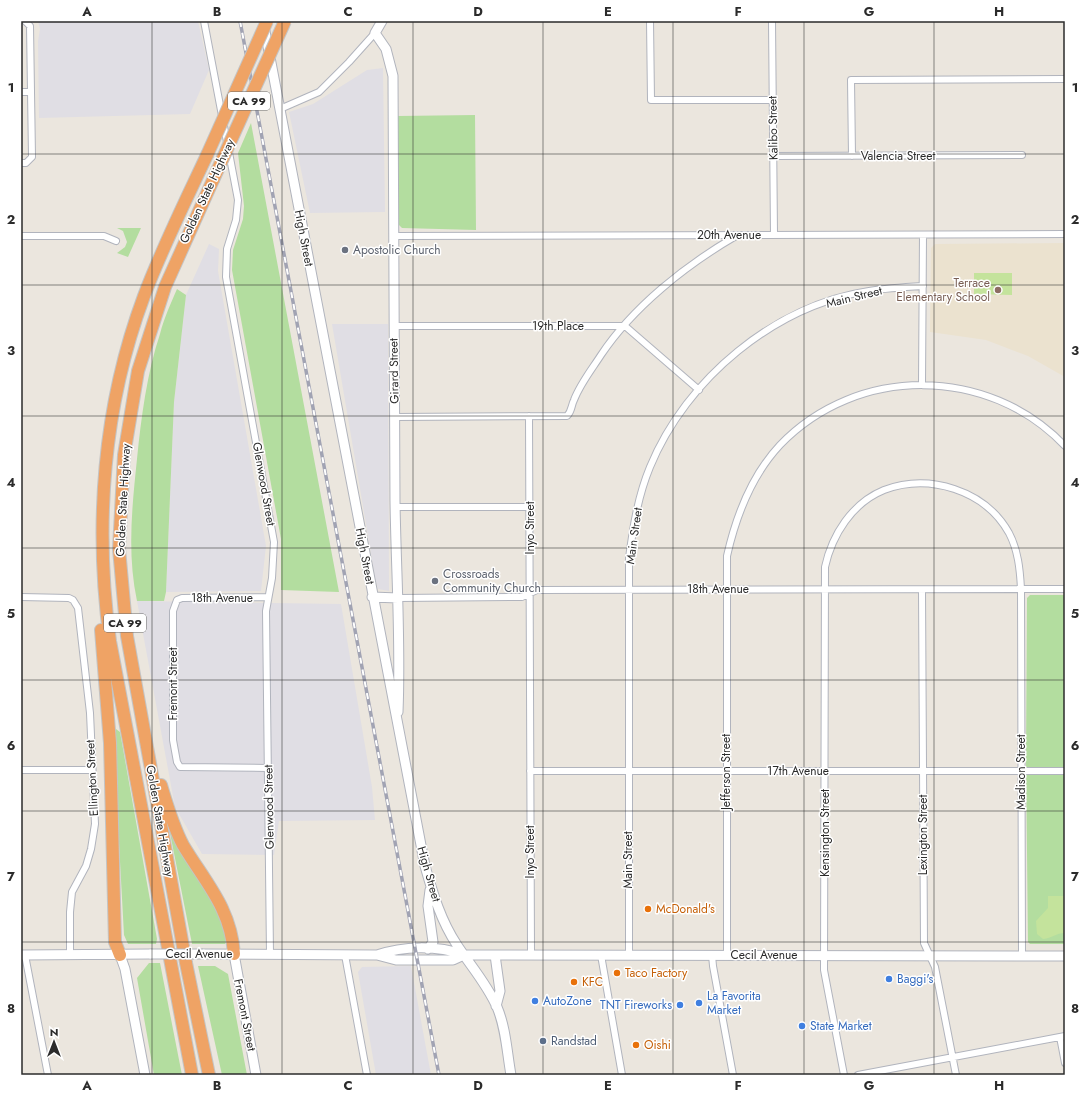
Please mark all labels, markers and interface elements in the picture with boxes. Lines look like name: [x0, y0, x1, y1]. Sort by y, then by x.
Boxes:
text: A: [81, 2, 92, 21]
text: B: [213, 2, 222, 21]
text: C: [343, 2, 353, 21]
text: D: [473, 2, 483, 21]
text: E: [604, 2, 612, 21]
text: F: [734, 2, 742, 21]
text: G: [864, 2, 875, 21]
text: H: [994, 2, 1004, 21]
text: 1: [8, 78, 14, 97]
text: 1: [1072, 78, 1078, 97]
road number: CA 99: [228, 92, 270, 110]
street label: Kalibo Street: [763, 96, 783, 160]
street label: Golden State Highway: [175, 135, 239, 246]
street label: Valencia Street: [861, 147, 935, 165]
street label: High Street: [290, 208, 318, 268]
text: 2: [7, 210, 15, 229]
text: 2: [1071, 210, 1079, 229]
street label: 20th Avenue: [697, 226, 761, 244]
place label: Apostolic Church: [353, 241, 441, 259]
marker: Apostolic Church: [340, 245, 350, 255]
place label: Terrace Elementary School: [896, 274, 990, 306]
street label: Main Street: [824, 281, 884, 313]
marker: Terrace Elementary School: [993, 285, 1003, 295]
street label: 19th Place: [532, 317, 584, 335]
street label: Girard Street: [384, 338, 404, 404]
text: 3: [7, 341, 15, 360]
text: 3: [1071, 341, 1079, 360]
street label: Glenwood Street: [248, 441, 280, 527]
street label: Golden State Highway: [111, 442, 135, 557]
text: 4: [6, 473, 16, 492]
text: 4: [1070, 473, 1080, 492]
street label: Inyo Street: [521, 501, 539, 555]
street label: Main Street: [621, 506, 647, 566]
street label: High Street: [351, 526, 379, 586]
place label: Crossroads Community Church: [443, 565, 541, 597]
marker: Crossroads Community Church: [430, 576, 440, 586]
street label: 18th Avenue: [687, 580, 749, 598]
street label: 18th Avenue: [191, 589, 253, 607]
text: 5: [7, 604, 15, 623]
text: 5: [1071, 604, 1079, 623]
road number: CA 99: [104, 614, 146, 632]
street label: Fremont Street: [164, 647, 182, 721]
street label: Jefferson Street: [717, 734, 735, 812]
street label: Madison Street: [1012, 734, 1030, 810]
text: 6: [7, 736, 16, 755]
text: 6: [1071, 736, 1080, 755]
street label: Ellington Street: [81, 739, 103, 817]
street label: 17th Avenue: [767, 762, 829, 780]
street label: Golden State Highway: [141, 764, 179, 879]
street label: Glenwood Street: [259, 764, 279, 849]
street label: Kensington Street: [816, 789, 834, 877]
street label: Lexington Street: [914, 795, 932, 875]
street label: Inyo Street: [521, 825, 539, 879]
street label: Main Street: [619, 831, 637, 889]
street label: High Street: [412, 844, 446, 904]
text: 7: [7, 867, 15, 886]
text: 7: [1071, 867, 1079, 886]
place label: McDonald's: [656, 900, 715, 918]
marker: McDonald's: [643, 904, 653, 914]
street label: Cecil Avenue: [166, 945, 233, 963]
street label: Cecil Avenue: [731, 946, 798, 964]
place label: Taco Factory: [625, 964, 688, 982]
marker: Taco Factory: [612, 968, 622, 978]
place label: Baggi's: [897, 970, 933, 988]
place label: KFC: [582, 973, 603, 991]
marker: Baggi's: [884, 974, 894, 984]
street label: Fremont Street: [229, 977, 261, 1053]
marker: KFC: [569, 977, 579, 987]
place label: La Favorita Market: [707, 987, 761, 1019]
place label: AutoZone: [543, 992, 592, 1010]
marker: AutoZone: [530, 996, 540, 1006]
place label: TNT Fireworks: [600, 996, 672, 1014]
marker: La Favorita Market: [694, 998, 704, 1008]
text: 8: [7, 999, 15, 1018]
text: 8: [1071, 999, 1079, 1018]
marker: TNT Fireworks: [675, 1000, 685, 1010]
place label: State Market: [810, 1017, 872, 1035]
marker: State Market: [797, 1021, 807, 1031]
north arrow: [34, 1022, 74, 1062]
text: N: [50, 1024, 58, 1040]
place label: Randstad: [551, 1032, 597, 1050]
marker: Randstad: [538, 1036, 548, 1046]
place label: Oishi: [644, 1036, 671, 1054]
marker: Oishi: [631, 1040, 641, 1050]
text: A: [81, 1076, 92, 1095]
text: B: [213, 1076, 222, 1095]
text: C: [343, 1076, 353, 1095]
text: D: [473, 1076, 483, 1095]
text: E: [604, 1076, 612, 1095]
text: F: [734, 1076, 742, 1095]
text: G: [864, 1076, 875, 1095]
text: H: [994, 1076, 1004, 1095]

